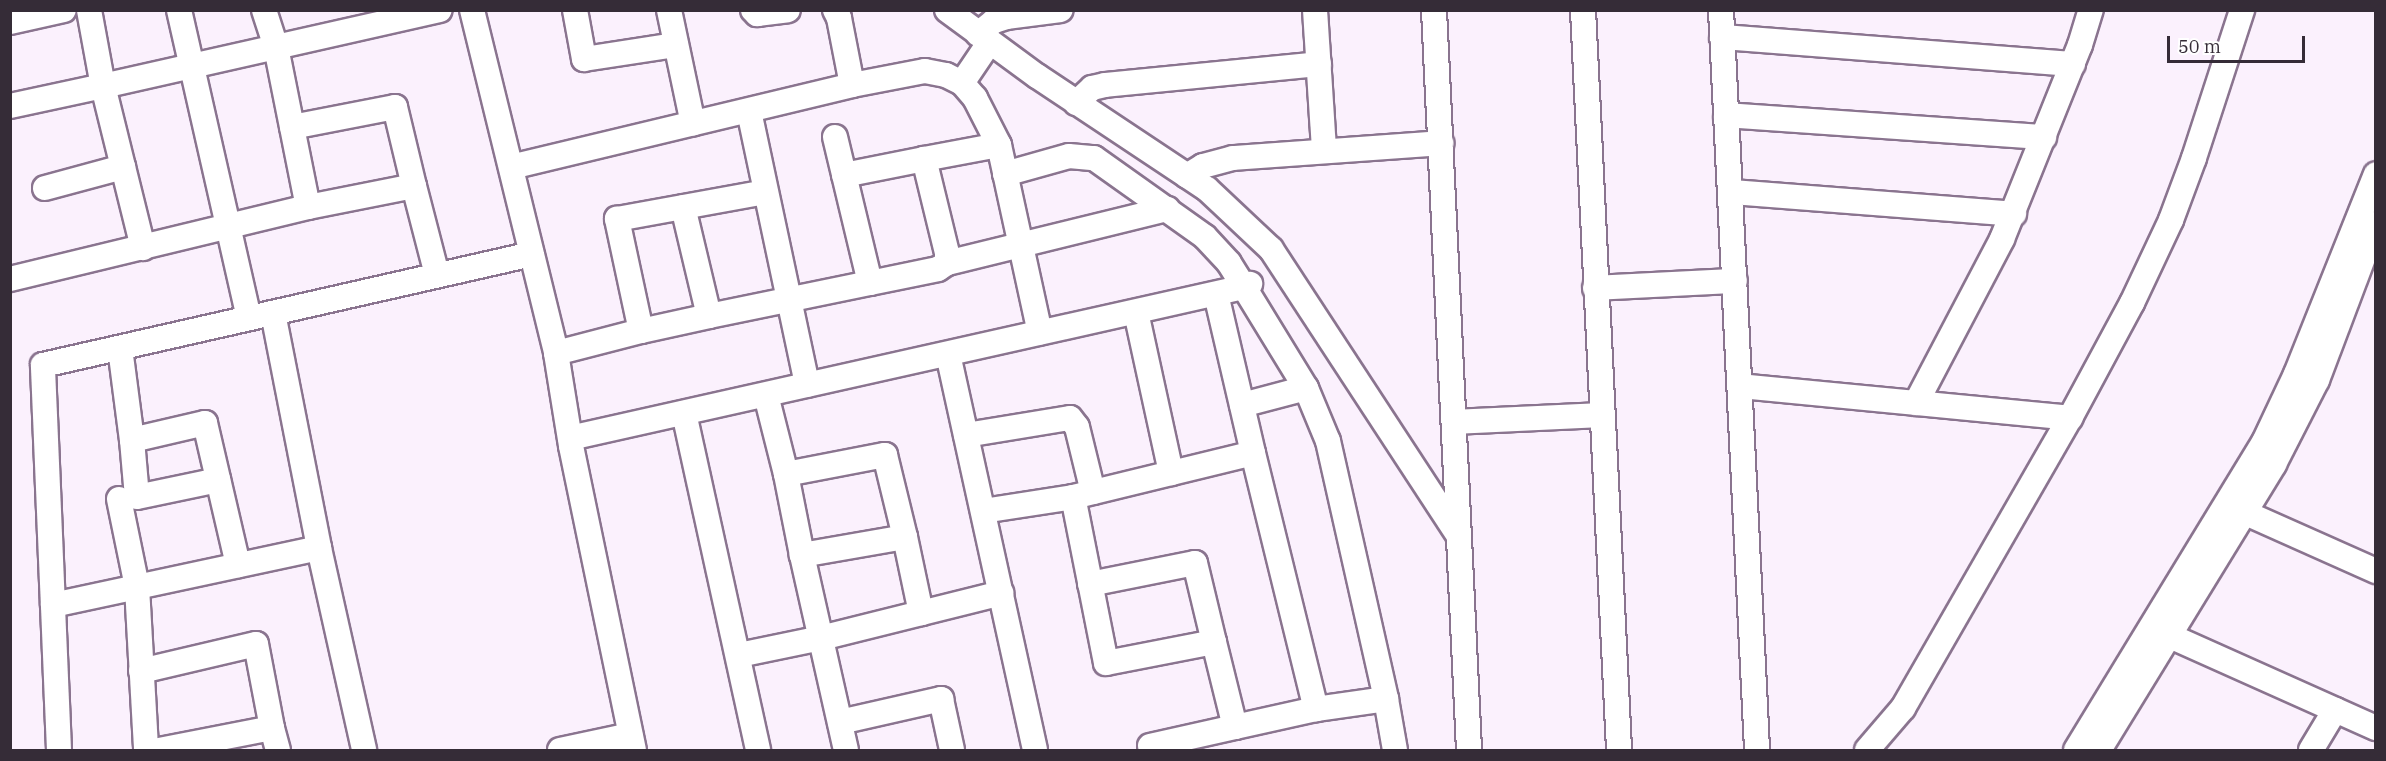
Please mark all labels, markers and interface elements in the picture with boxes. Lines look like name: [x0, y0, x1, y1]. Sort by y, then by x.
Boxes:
scale bar: [2170, 24, 2308, 62]
text: 50 m: [2178, 35, 2221, 58]

